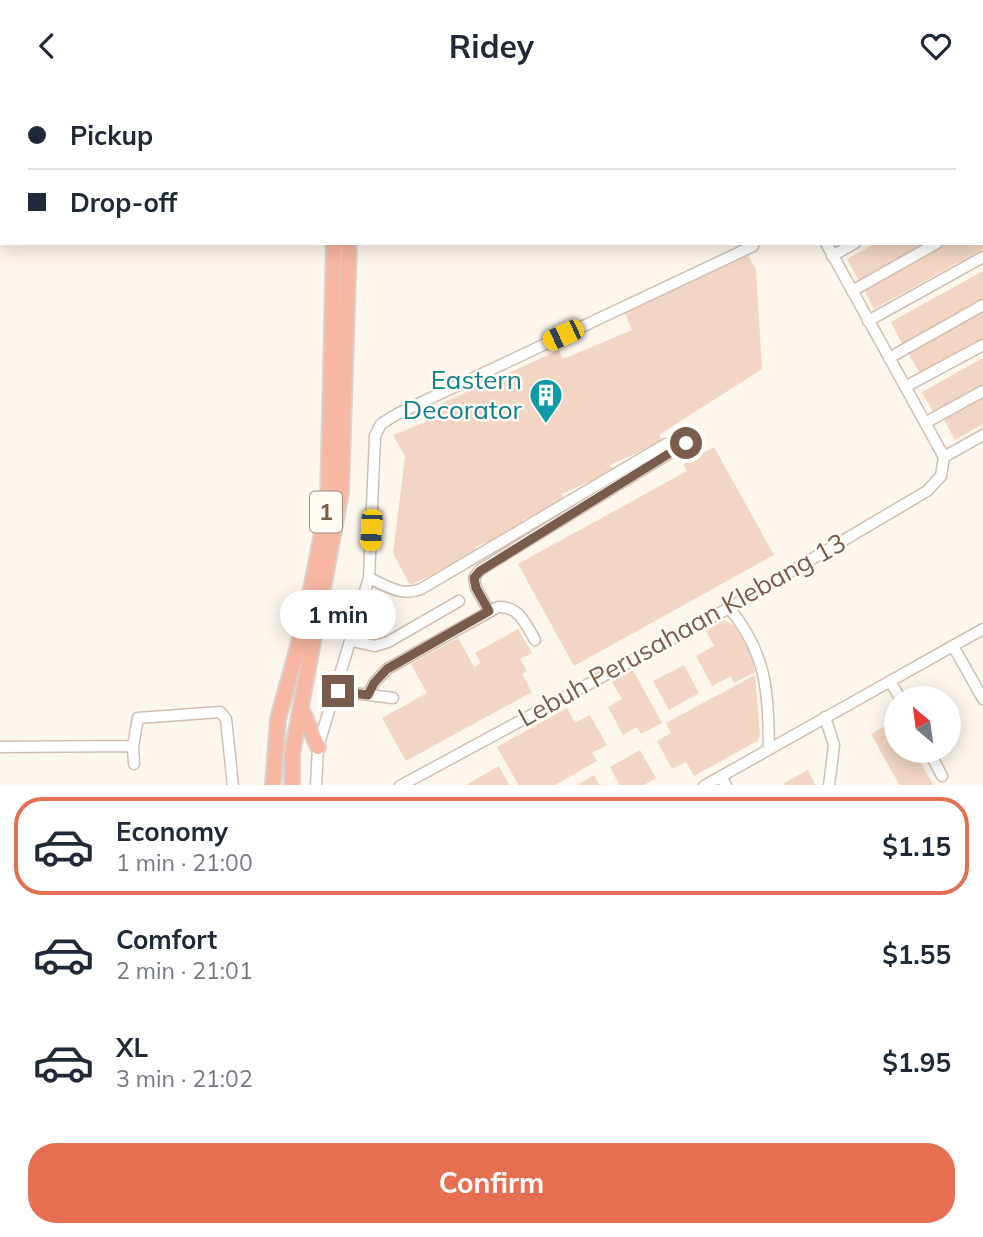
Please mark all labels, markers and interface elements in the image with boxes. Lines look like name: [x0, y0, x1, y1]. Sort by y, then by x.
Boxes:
text: Ridey: [449, 26, 534, 66]
icon: back: [28, 27, 66, 65]
icon: heart: [917, 27, 955, 65]
text: Pickup: [70, 119, 153, 152]
text: Drop-off: [70, 186, 177, 219]
car: [540, 317, 587, 353]
place label: Eastern Decorator: [403, 363, 523, 426]
building icon: Eastern Decorator: [527, 376, 565, 425]
route start: [670, 427, 702, 459]
road number: 1: [310, 491, 342, 533]
car: [360, 508, 383, 552]
street label: Lebuh Perusahaan Klebang 13: [512, 526, 851, 734]
callout: 1 min: [280, 589, 396, 639]
text: 1 min: [308, 600, 368, 629]
route end: [322, 675, 354, 707]
north arrow: [884, 686, 961, 763]
map controls: [884, 686, 961, 763]
icon: car: [32, 815, 95, 878]
text: Economy: [116, 815, 228, 848]
text: $1.15: [882, 830, 951, 863]
text: 1 min · 21:00: [116, 848, 253, 877]
icon: car: [32, 923, 95, 986]
text: Comfort: [116, 923, 217, 956]
text: $1.55: [882, 938, 951, 971]
text: 2 min · 21:01: [116, 956, 253, 985]
icon: car: [32, 1031, 95, 1094]
text: XL: [116, 1031, 148, 1064]
text: $1.95: [882, 1046, 951, 1079]
text: 3 min · 21:02: [116, 1064, 253, 1093]
button: Confirm: [28, 1143, 955, 1223]

